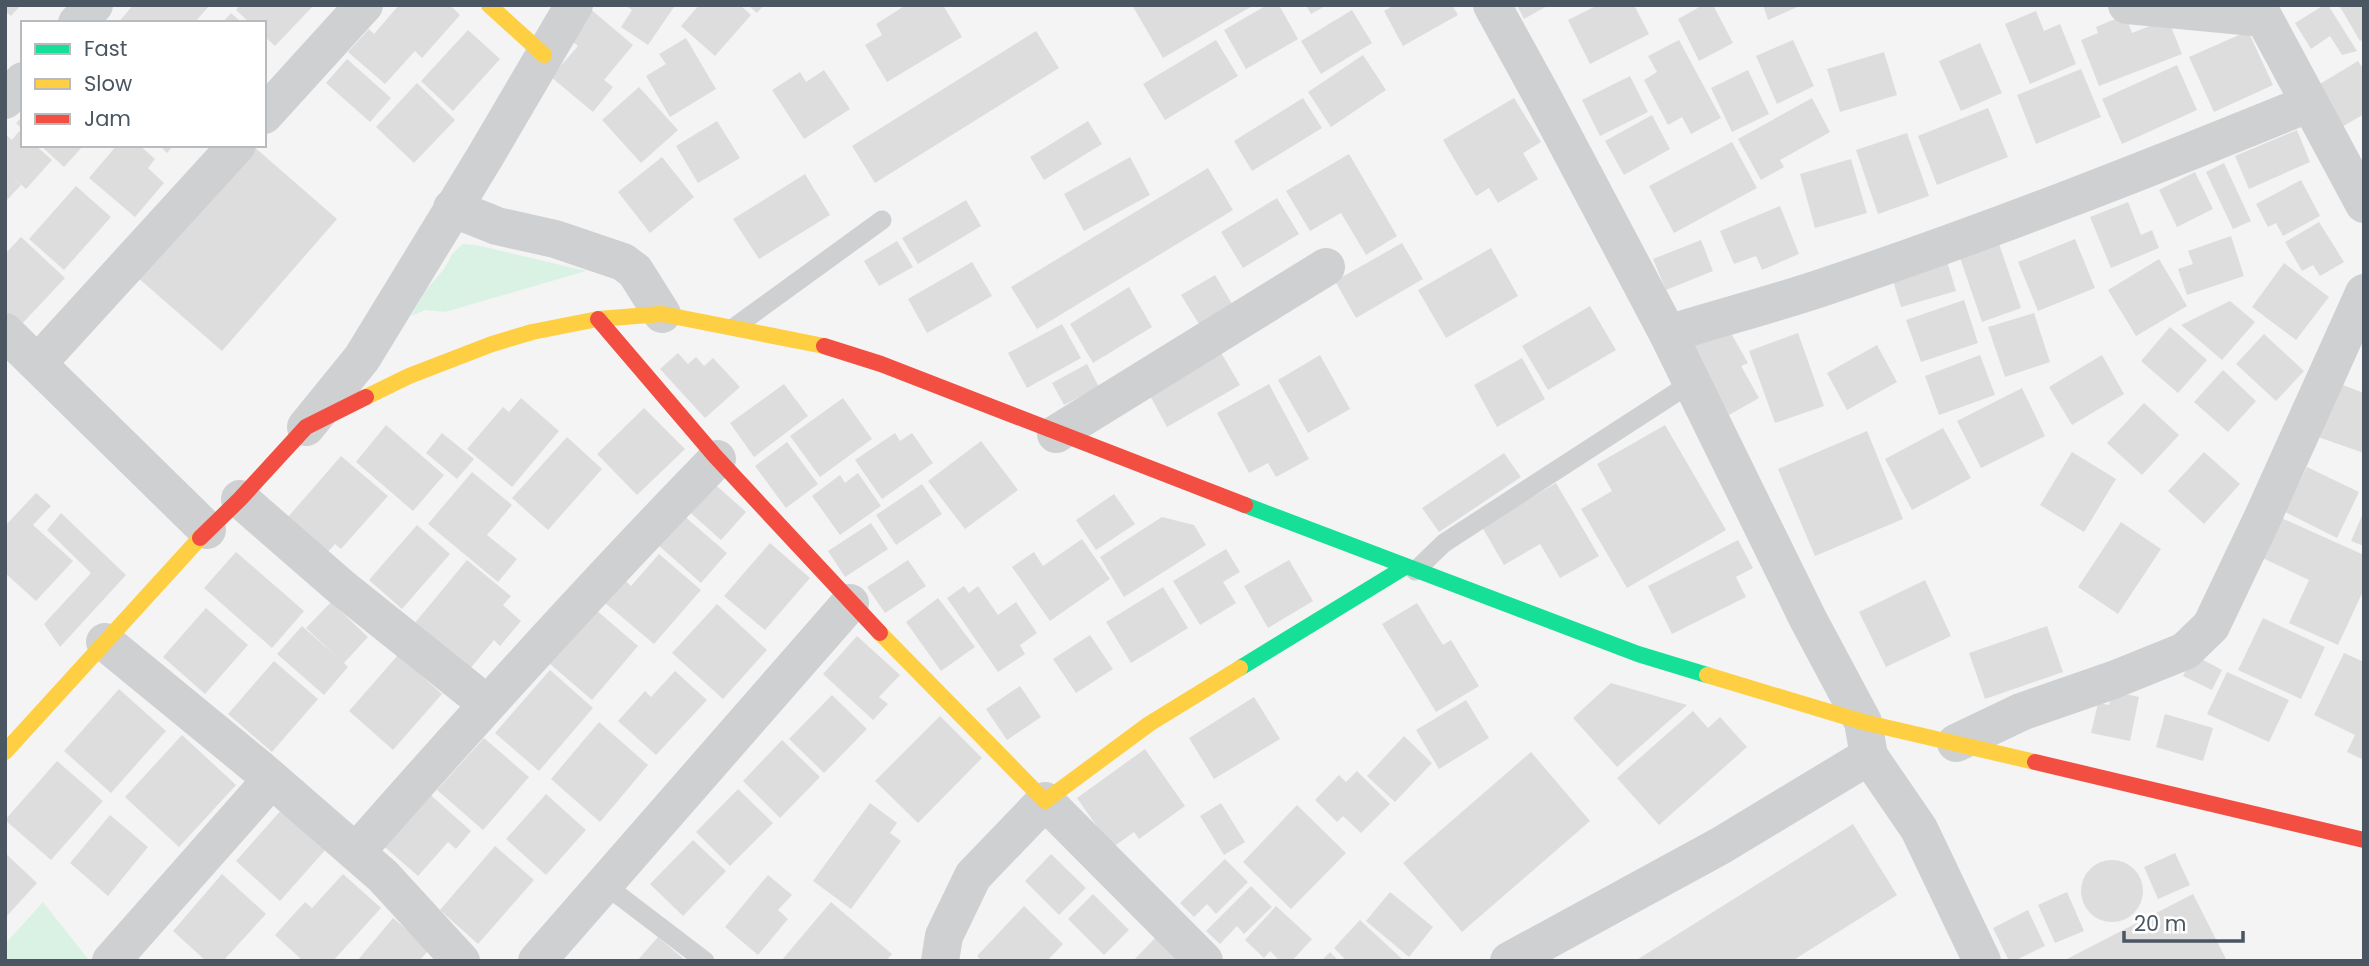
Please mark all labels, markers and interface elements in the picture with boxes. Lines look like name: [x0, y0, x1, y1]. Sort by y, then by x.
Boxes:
legend: [21, 21, 266, 147]
text: Fast: [84, 34, 127, 63]
text: Slow: [84, 69, 132, 98]
text: Jam: [84, 104, 131, 133]
scale bar: [2124, 900, 2243, 944]
text: 20 m: [2134, 909, 2187, 938]

